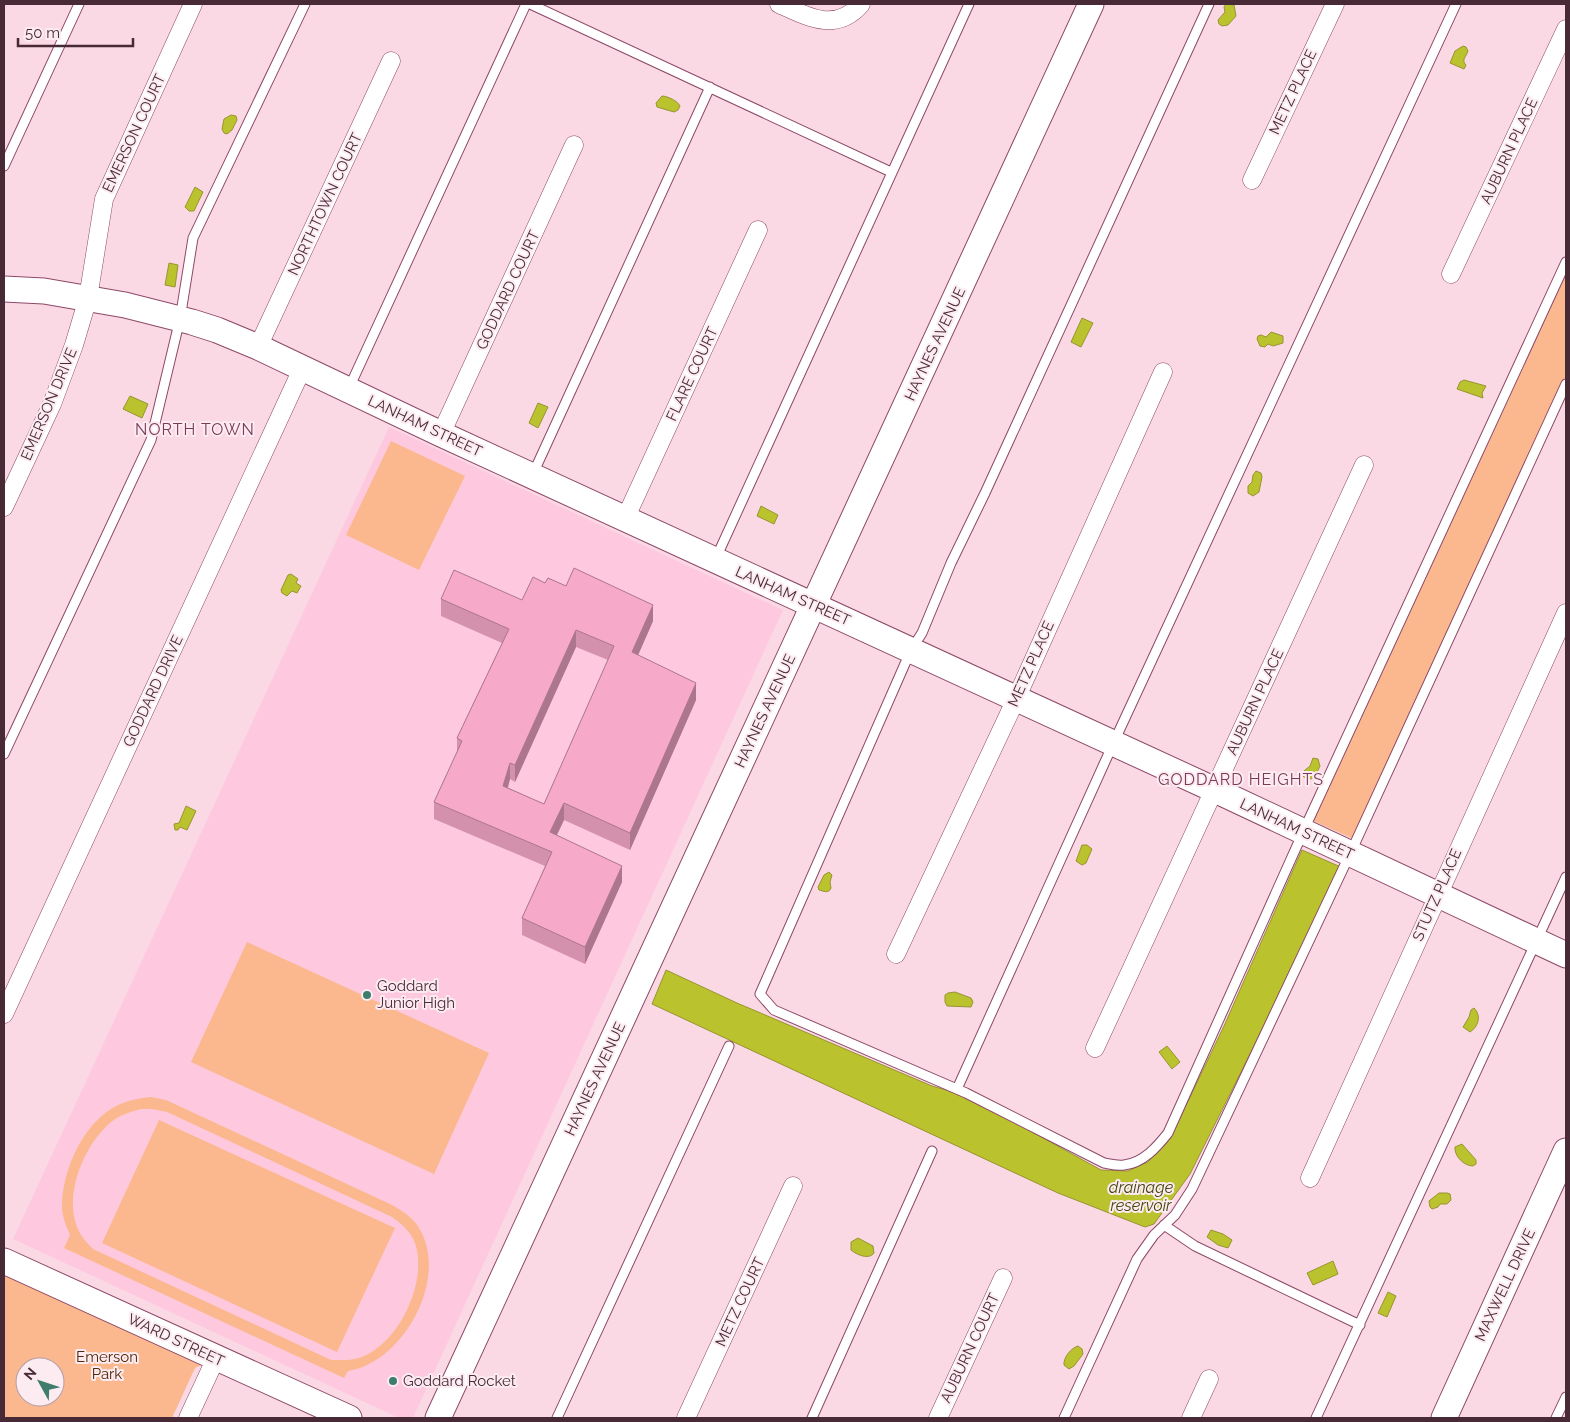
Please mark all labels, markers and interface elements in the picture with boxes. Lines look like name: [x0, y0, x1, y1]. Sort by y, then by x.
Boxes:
scale bar: [18, 15, 132, 47]
text: 50 m: [25, 24, 60, 42]
street label: METZ PLACE: [1265, 47, 1321, 137]
street label: EMERSON COURT: [99, 71, 169, 195]
street label: AUBURN PLACE: [1477, 95, 1541, 207]
street label: NORTHTOWN COURT: [284, 130, 366, 278]
street label: GODDARD COURT: [473, 228, 543, 352]
street label: HAYNES AVENUE: [901, 284, 969, 404]
street label: FLARE COURT: [662, 324, 722, 424]
street label: EMERSON DRIVE: [17, 345, 81, 463]
street label: LANHAM STREET: [365, 392, 485, 460]
district label: NORTH TOWN: [135, 420, 255, 439]
street label: LANHAM STREET: [733, 563, 853, 629]
street label: METZ PLACE: [1004, 618, 1058, 710]
street label: GODDARD DRIVE: [119, 632, 187, 750]
street label: AUBURN PLACE: [1223, 646, 1287, 758]
street label: HAYNES AVENUE: [731, 651, 799, 771]
district label: GODDARD HEIGHTS: [1158, 770, 1324, 789]
street label: LANHAM STREET: [1237, 795, 1357, 863]
street label: STUTZ PLACE: [1409, 846, 1465, 944]
place label: Goddard Junior High: [377, 977, 455, 1012]
marker: Goddard Junior High: [361, 989, 373, 1001]
street label: HAYNES AVENUE: [561, 1019, 629, 1139]
water label: drainage reservoir: [1109, 1178, 1174, 1215]
street label: MAXWELL DRIVE: [1471, 1226, 1539, 1344]
street label: METZ COURT: [711, 1255, 769, 1349]
street label: AUBURN COURT: [937, 1290, 1003, 1406]
street label: WARD STREET: [125, 1310, 227, 1370]
park label: Emerson Park: [76, 1348, 138, 1383]
north arrow: [15, 1357, 65, 1407]
text: N: [20, 1364, 40, 1383]
place label: Goddard Rocket: [403, 1372, 516, 1390]
marker: Goddard Rocket: [387, 1375, 399, 1387]

